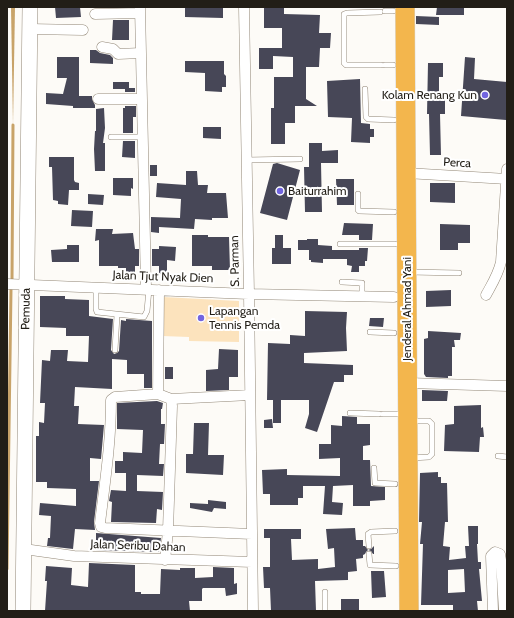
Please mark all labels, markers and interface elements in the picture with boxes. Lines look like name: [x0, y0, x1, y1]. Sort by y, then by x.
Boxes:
place label: Kolam Renang Kun: [382, 88, 477, 102]
marker: Kolam Renang Kun: [480, 90, 490, 100]
street label: Perca: [443, 155, 471, 171]
place label: Baiturrahim: [288, 184, 347, 198]
marker: Baiturrahim: [275, 186, 285, 196]
street label: S. Parman: [227, 235, 243, 287]
street label: Jenderal Ahmad Yani: [400, 257, 414, 361]
street label: Jalan Tjut Nyak Dien: [112, 268, 214, 286]
street label: Pemuda: [18, 288, 34, 330]
place label: Lapangan Tennis Pemda: [209, 304, 280, 332]
marker: Lapangan Tennis Pemda: [196, 313, 206, 323]
street label: Jalan Seribu Dahan: [90, 537, 186, 555]

